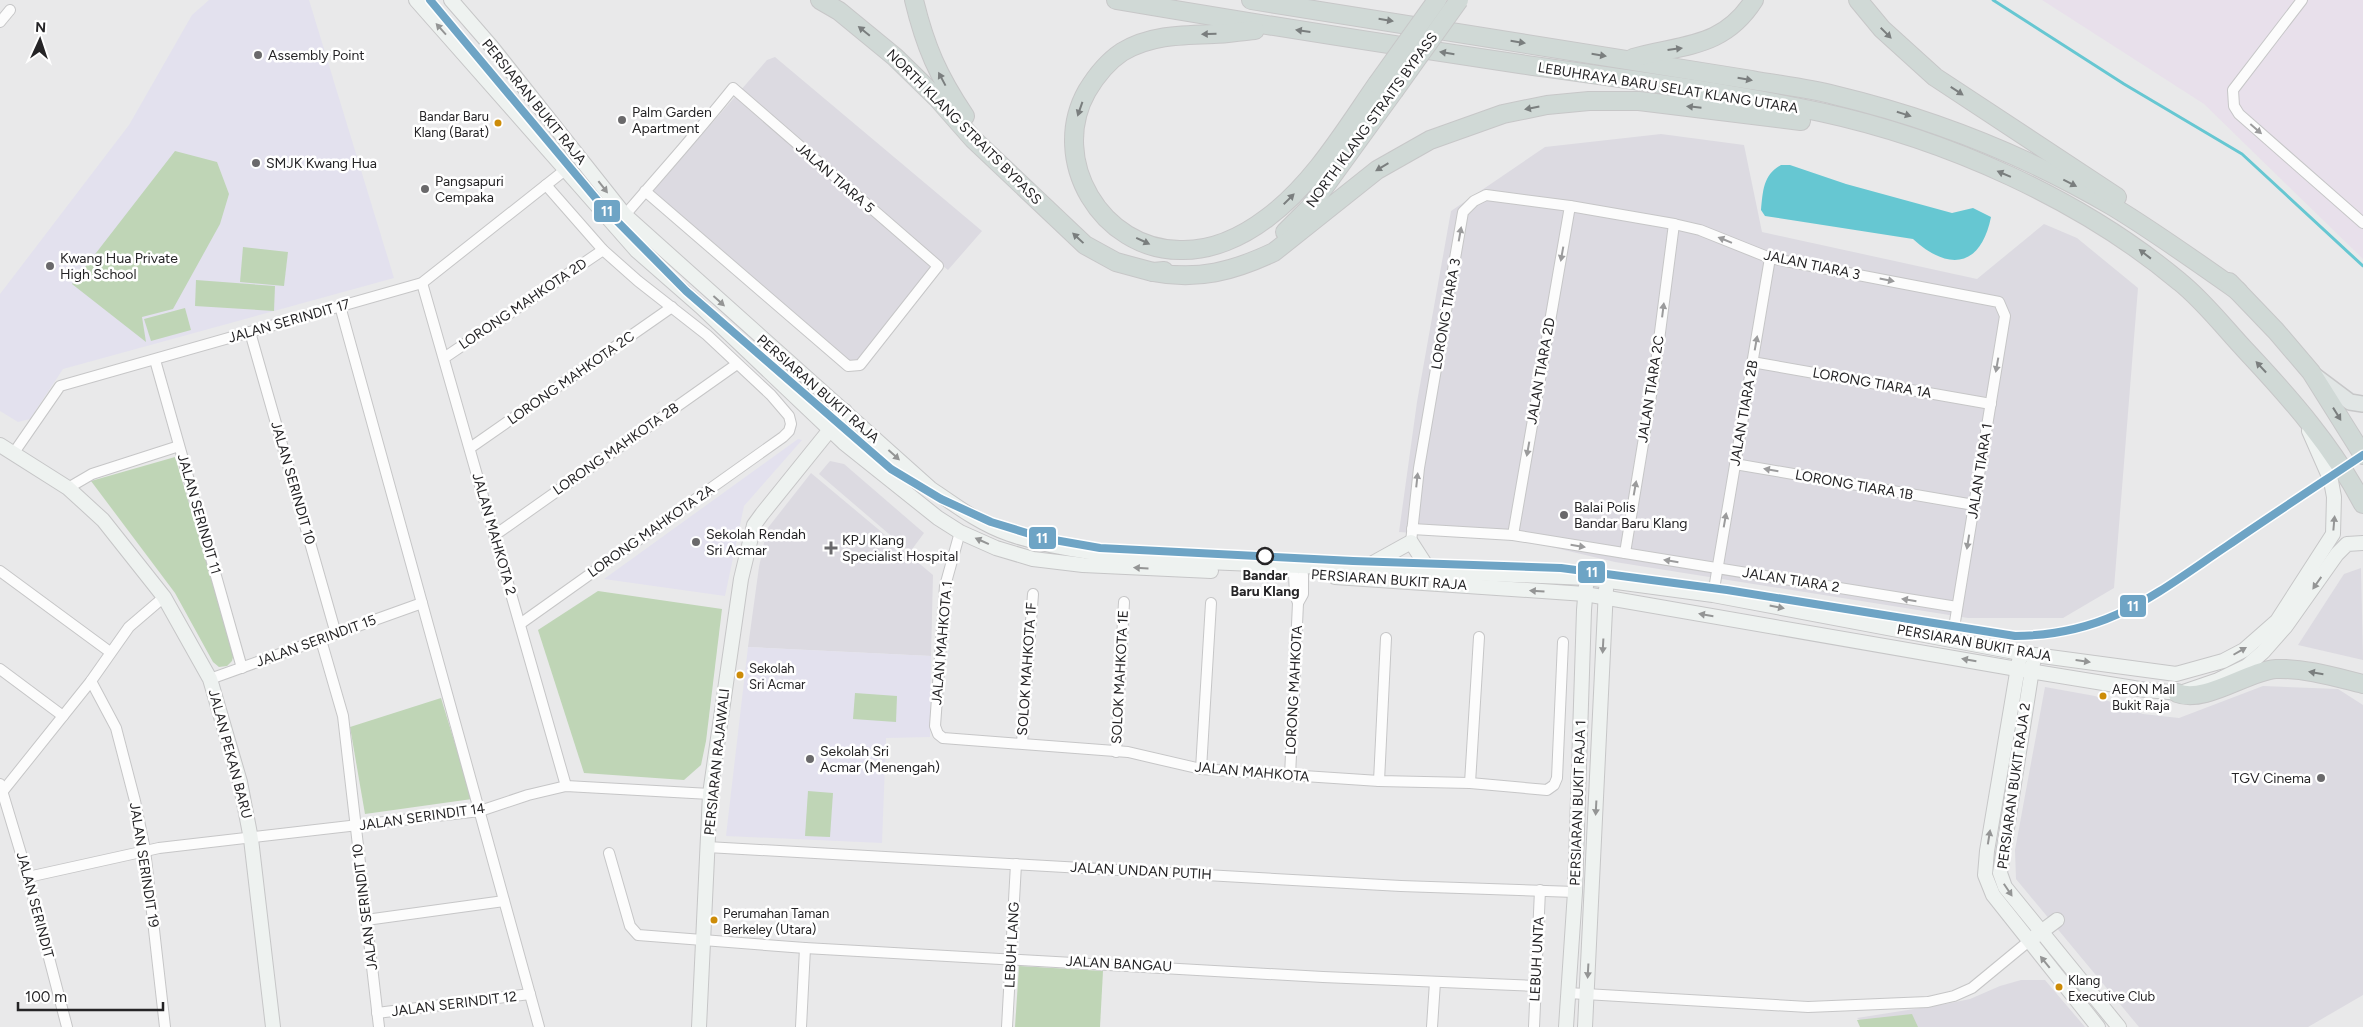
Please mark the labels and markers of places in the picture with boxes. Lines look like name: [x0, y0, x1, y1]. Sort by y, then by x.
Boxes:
place label: Assembly Point: [268, 47, 365, 64]
marker: Assembly Point: [252, 49, 264, 61]
place label: Palm Garden Apartment: [632, 104, 712, 137]
place label: Bandar Baru Klang (Barat): [414, 109, 489, 140]
marker: Palm Garden Apartment: [616, 114, 628, 126]
marker: Bandar Baru Klang (Barat): [493, 118, 503, 128]
place label: SMJK Kwang Hua: [266, 155, 377, 172]
marker: SMJK Kwang Hua: [250, 157, 262, 169]
place label: Pangsapuri Cempaka: [435, 173, 504, 206]
marker: Pangsapuri Cempaka: [419, 183, 431, 195]
place label: Kwang Hua Private High School: [60, 250, 178, 283]
marker: Kwang Hua Private High School: [44, 260, 56, 272]
place label: Balai Polis Bandar Baru Klang: [1574, 499, 1688, 532]
marker: Balai Polis Bandar Baru Klang: [1558, 509, 1570, 521]
place label: Sekolah Rendah Sri Acmar: [706, 526, 806, 559]
place label: KPJ Klang Specialist Hospital: [842, 532, 958, 565]
marker: Sekolah Rendah Sri Acmar: [690, 536, 702, 548]
marker: KPJ Klang Specialist Hospital: [824, 541, 838, 555]
marker: Bandar Baru Klang: [1256, 547, 1274, 565]
place label: Bandar Baru Klang: [1230, 567, 1300, 600]
place label: Sekolah Sri Acmar: [749, 661, 806, 692]
marker: Sekolah Sri Acmar: [735, 670, 745, 680]
place label: AEON Mall Bukit Raja: [2112, 682, 2175, 713]
marker: AEON Mall Bukit Raja: [2098, 691, 2108, 701]
place label: Sekolah Sri Acmar (Menengah): [820, 743, 940, 776]
marker: Sekolah Sri Acmar (Menengah): [804, 753, 816, 765]
place label: TGV Cinema: [2232, 770, 2311, 787]
marker: TGV Cinema: [2315, 772, 2327, 784]
place label: Perumahan Taman Berkeley (Utara): [723, 906, 829, 937]
marker: Perumahan Taman Berkeley (Utara): [709, 915, 719, 925]
place label: Klang Executive Club: [2068, 973, 2156, 1004]
marker: Klang Executive Club: [2054, 982, 2064, 992]

